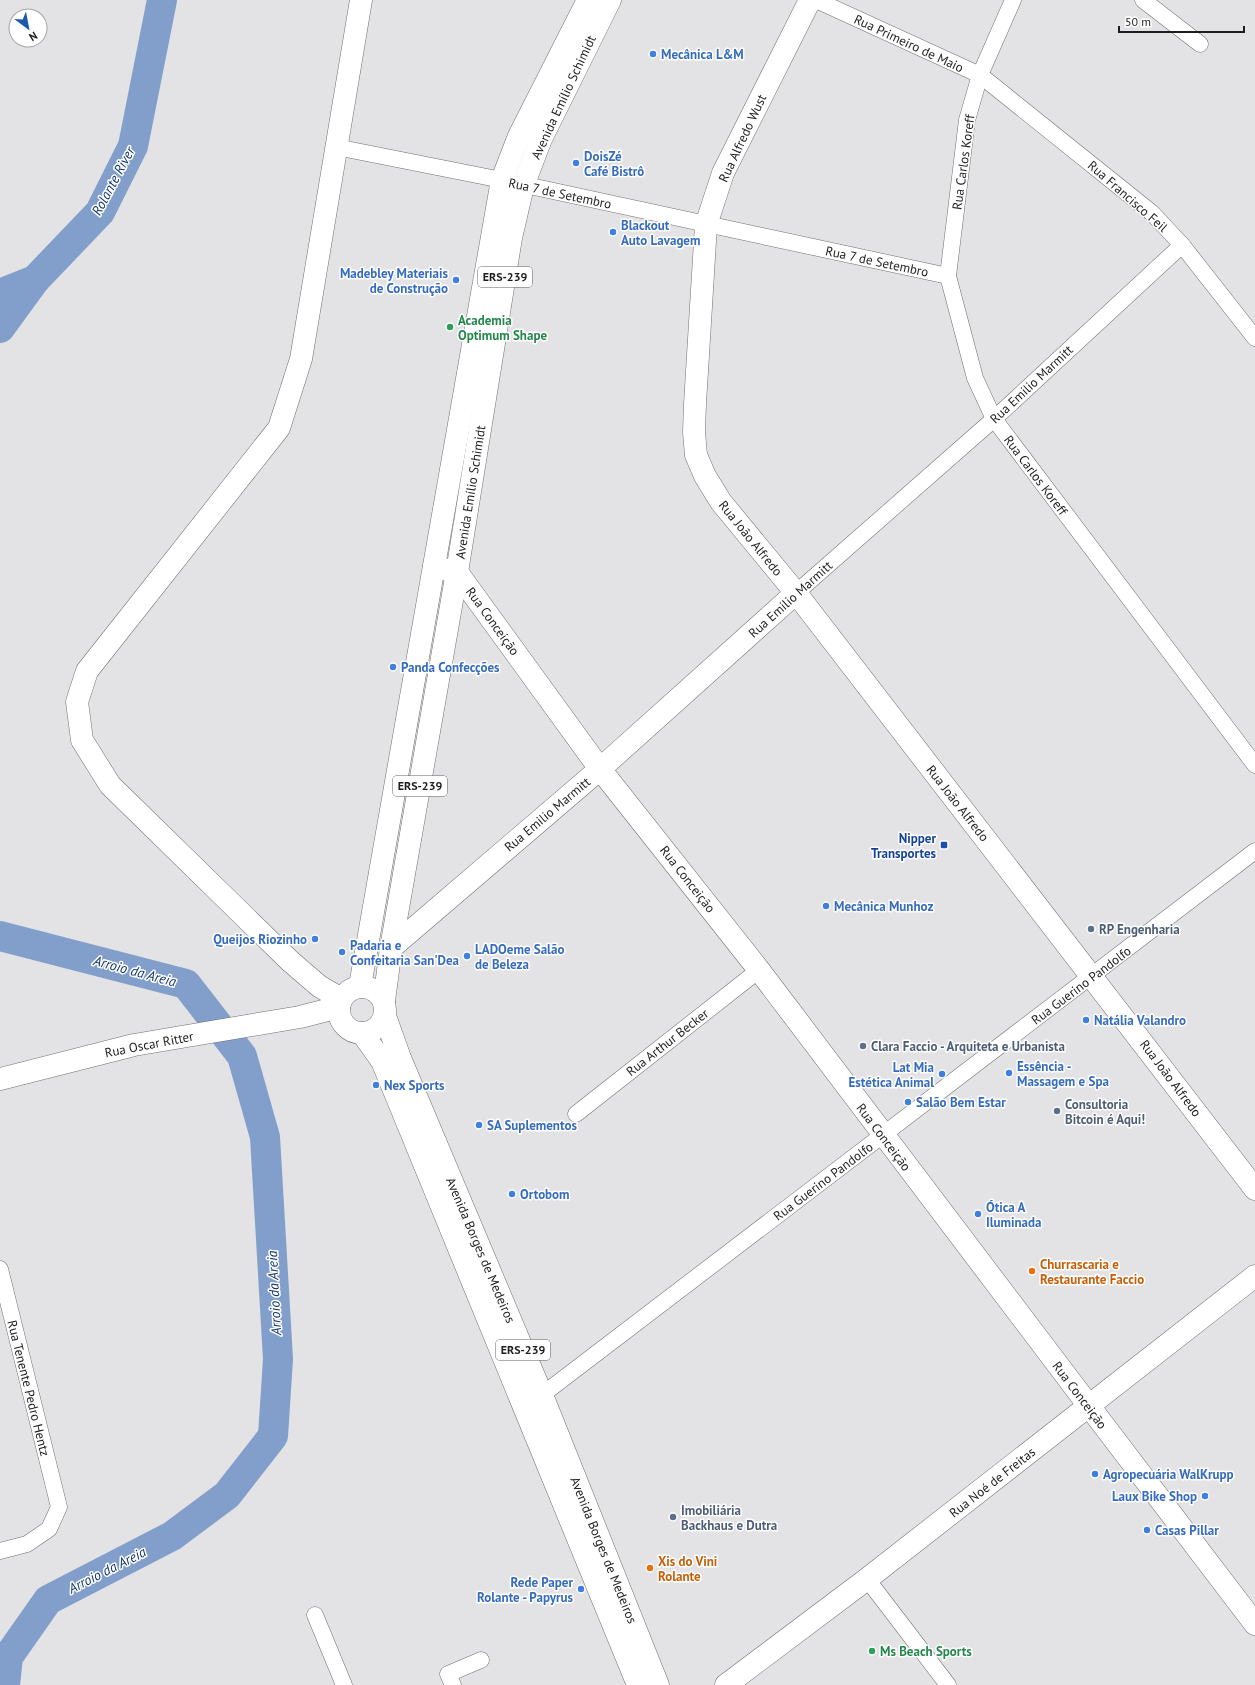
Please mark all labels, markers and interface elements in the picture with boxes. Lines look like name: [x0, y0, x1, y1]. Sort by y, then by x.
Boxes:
north arrow: [8, 8, 48, 48]
scale bar: [1119, 8, 1244, 34]
street label: Rua Primeiro de Maio: [851, 11, 966, 76]
text: 50 m: [1125, 14, 1151, 29]
text: N: [27, 29, 40, 44]
street label: Avenida Emílio Schimidt: [527, 32, 600, 162]
place label: Mecânica L&M: [661, 46, 744, 63]
marker: Mecânica L&M: [648, 49, 658, 59]
street label: Rua Alfredo Wust: [715, 91, 770, 185]
street label: Rua Carlos Koreff: [948, 113, 979, 211]
water label: Rolante River: [87, 142, 139, 218]
place label: DoisZé Café Bistrô: [584, 148, 644, 180]
street label: Rua Francisco Feil: [1084, 157, 1171, 236]
marker: DoisZé Café Bistrô: [571, 158, 581, 168]
street label: Rua 7 de Setembro: [507, 174, 613, 213]
place label: Blackout Auto Lavagem: [621, 217, 700, 249]
marker: Blackout Auto Lavagem: [608, 227, 618, 237]
street label: Rua 7 de Setembro: [824, 242, 930, 281]
place label: Madebley Materiais de Construção: [340, 265, 449, 297]
road number: ERS-239: [478, 267, 532, 287]
marker: Madebley Materiais de Construção: [451, 275, 461, 285]
place label: Academia Optimum Shape: [458, 312, 547, 344]
marker: Academia Optimum Shape: [445, 322, 455, 332]
street label: Rua Emilio Marmitt: [986, 341, 1077, 427]
street label: Avenida Emílio Schimidt: [452, 424, 490, 560]
street label: Rua Carlos Koreff: [1000, 432, 1072, 519]
street label: Rua João Alfredo: [715, 497, 786, 580]
street label: Rua Emilio Marmitt: [745, 557, 836, 642]
street label: Rua Conceição: [462, 584, 523, 659]
place label: Panda Confecções: [401, 659, 500, 676]
marker: Panda Confecções: [388, 662, 398, 672]
street label: Rua João Alfredo: [922, 762, 993, 845]
street label: Rua Emilio Marmitt: [501, 773, 594, 855]
road number: ERS-239: [393, 776, 447, 796]
place label: Nipper Transportes: [871, 830, 937, 862]
marker: Nipper Transportes: [939, 840, 949, 850]
street label: Rua Conceição: [656, 842, 719, 916]
place label: Mecânica Munhoz: [834, 898, 933, 915]
marker: Mecânica Munhoz: [821, 901, 831, 911]
place label: RP Engenharia: [1099, 921, 1180, 938]
marker: RP Engenharia: [1086, 924, 1096, 934]
place label: Queijos Riozinho: [213, 931, 307, 948]
marker: Queijos Riozinho: [310, 934, 320, 944]
place label: Padaria e Confeitaria San'Dea: [350, 937, 459, 969]
place label: LADOeme Salão de Beleza: [475, 941, 564, 973]
street label: Rua Guerino Pandolfo: [1028, 942, 1135, 1028]
marker: Padaria e Confeitaria San'Dea: [337, 947, 347, 957]
water label: Arroio da Areia: [91, 951, 178, 991]
marker: LADOeme Salão de Beleza: [462, 951, 472, 961]
street label: Rua Arthur Becker: [623, 1005, 712, 1080]
place label: Natália Valandro: [1094, 1012, 1186, 1029]
marker: Natália Valandro: [1081, 1015, 1091, 1025]
street label: Rua Oscar Ritter: [103, 1027, 195, 1061]
street label: Rua João Alfredo: [1136, 1036, 1205, 1120]
place label: Clara Faccio - Arquiteta e Urbanista: [871, 1038, 1065, 1055]
marker: Clara Faccio - Arquiteta e Urbanista: [858, 1041, 868, 1051]
place label: Essência - Massagem e Spa: [1017, 1058, 1109, 1090]
place label: Lat Mia Estética Animal: [849, 1059, 934, 1091]
marker: Essência - Massagem e Spa: [1004, 1068, 1014, 1078]
marker: Lat Mia Estética Animal: [937, 1069, 947, 1079]
place label: Nex Sports: [384, 1077, 445, 1094]
marker: Nex Sports: [371, 1080, 381, 1090]
place label: Salão Bem Estar: [916, 1094, 1006, 1111]
place label: Consultoria Bitcoin é Aqui!: [1065, 1096, 1145, 1128]
marker: Salão Bem Estar: [903, 1097, 913, 1107]
street label: Rua Conceição: [853, 1100, 915, 1175]
marker: Consultoria Bitcoin é Aqui!: [1052, 1106, 1062, 1116]
place label: SA Suplementos: [487, 1117, 577, 1134]
marker: SA Suplementos: [474, 1120, 484, 1130]
street label: Rua Guerino Pandolfo: [770, 1138, 877, 1224]
street label: Avenida Borges de Medeiros: [442, 1175, 519, 1326]
place label: Ortobom: [520, 1186, 570, 1203]
marker: Ortobom: [507, 1189, 517, 1199]
place label: Ótica A Iluminada: [986, 1199, 1041, 1231]
marker: Ótica A Iluminada: [973, 1209, 983, 1219]
water label: Arroio da Areia: [263, 1250, 285, 1337]
place label: Churrascaria e Restaurante Faccio: [1040, 1256, 1144, 1288]
marker: Churrascaria e Restaurante Faccio: [1027, 1266, 1037, 1276]
street label: Rua Tenente Pedro Hentz: [3, 1318, 54, 1458]
road number: ERS-239: [496, 1340, 550, 1360]
street label: Rua Conceição: [1049, 1358, 1111, 1433]
street label: Rua Noé de Freitas: [946, 1443, 1039, 1521]
place label: Agropecuária WalKrupp: [1103, 1466, 1233, 1483]
marker: Agropecuária WalKrupp: [1090, 1469, 1100, 1479]
street label: Avenida Borges de Medeiros: [566, 1474, 641, 1626]
place label: Laux Bike Shop: [1112, 1488, 1197, 1505]
marker: Laux Bike Shop: [1200, 1491, 1210, 1501]
place label: Imobiliária Backhaus e Dutra: [681, 1502, 777, 1534]
marker: Imobiliária Backhaus e Dutra: [668, 1512, 678, 1522]
place label: Casas Pillar: [1155, 1522, 1219, 1539]
marker: Casas Pillar: [1142, 1525, 1152, 1535]
water label: Arroio da Areia: [64, 1543, 149, 1598]
place label: Xis do Vini Rolante: [658, 1553, 717, 1585]
marker: Xis do Vini Rolante: [645, 1563, 655, 1573]
place label: Rede Paper Rolante - Papyrus: [477, 1574, 574, 1606]
marker: Rede Paper Rolante - Papyrus: [576, 1584, 586, 1594]
place label: Ms Beach Sports: [880, 1643, 972, 1660]
marker: Ms Beach Sports: [867, 1646, 877, 1656]

